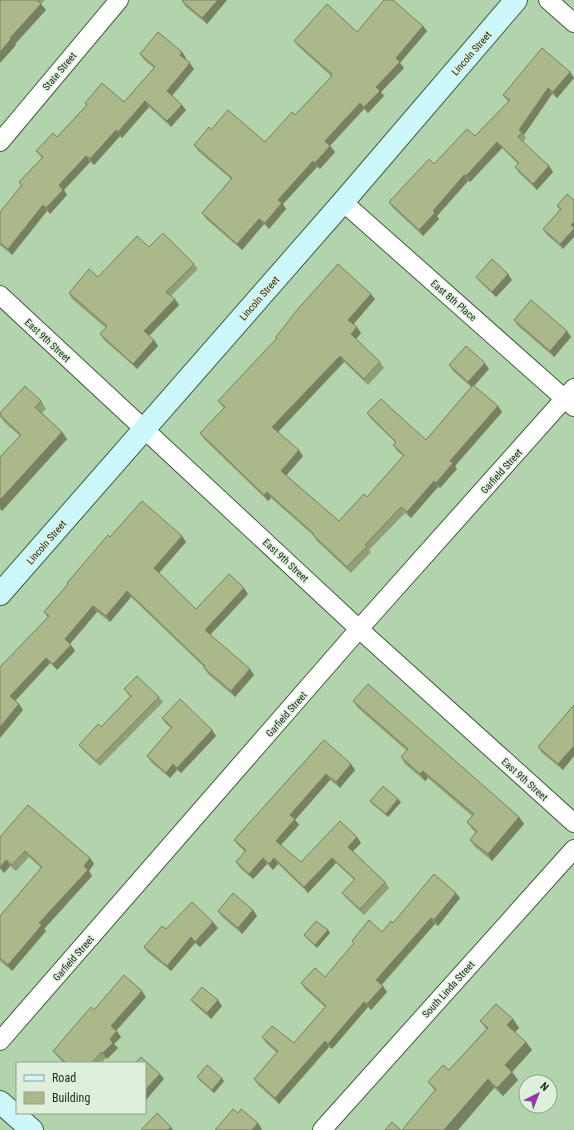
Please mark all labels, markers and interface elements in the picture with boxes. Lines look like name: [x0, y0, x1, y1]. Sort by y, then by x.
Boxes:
street label: Lincoln Street: [449, 29, 493, 77]
street label: State Street: [40, 50, 79, 93]
street label: Lincoln Street: [237, 274, 281, 322]
street label: East 8th Place: [429, 278, 479, 323]
street label: East 9th Street: [23, 317, 73, 364]
street label: Garfield Street: [478, 447, 524, 496]
street label: Lincoln Street: [24, 518, 68, 566]
street label: East 9th Street: [261, 537, 311, 584]
street label: Garfield Street: [264, 689, 309, 739]
street label: East 9th Street: [499, 756, 550, 803]
street label: Garfield Street: [51, 933, 96, 983]
street label: South Linda Street: [420, 959, 477, 1020]
legend: [16, 1062, 146, 1114]
text: Road: [52, 1071, 76, 1085]
north arrow: [518, 1074, 558, 1114]
text: N: [537, 1080, 551, 1094]
text: Building: [52, 1091, 90, 1105]

